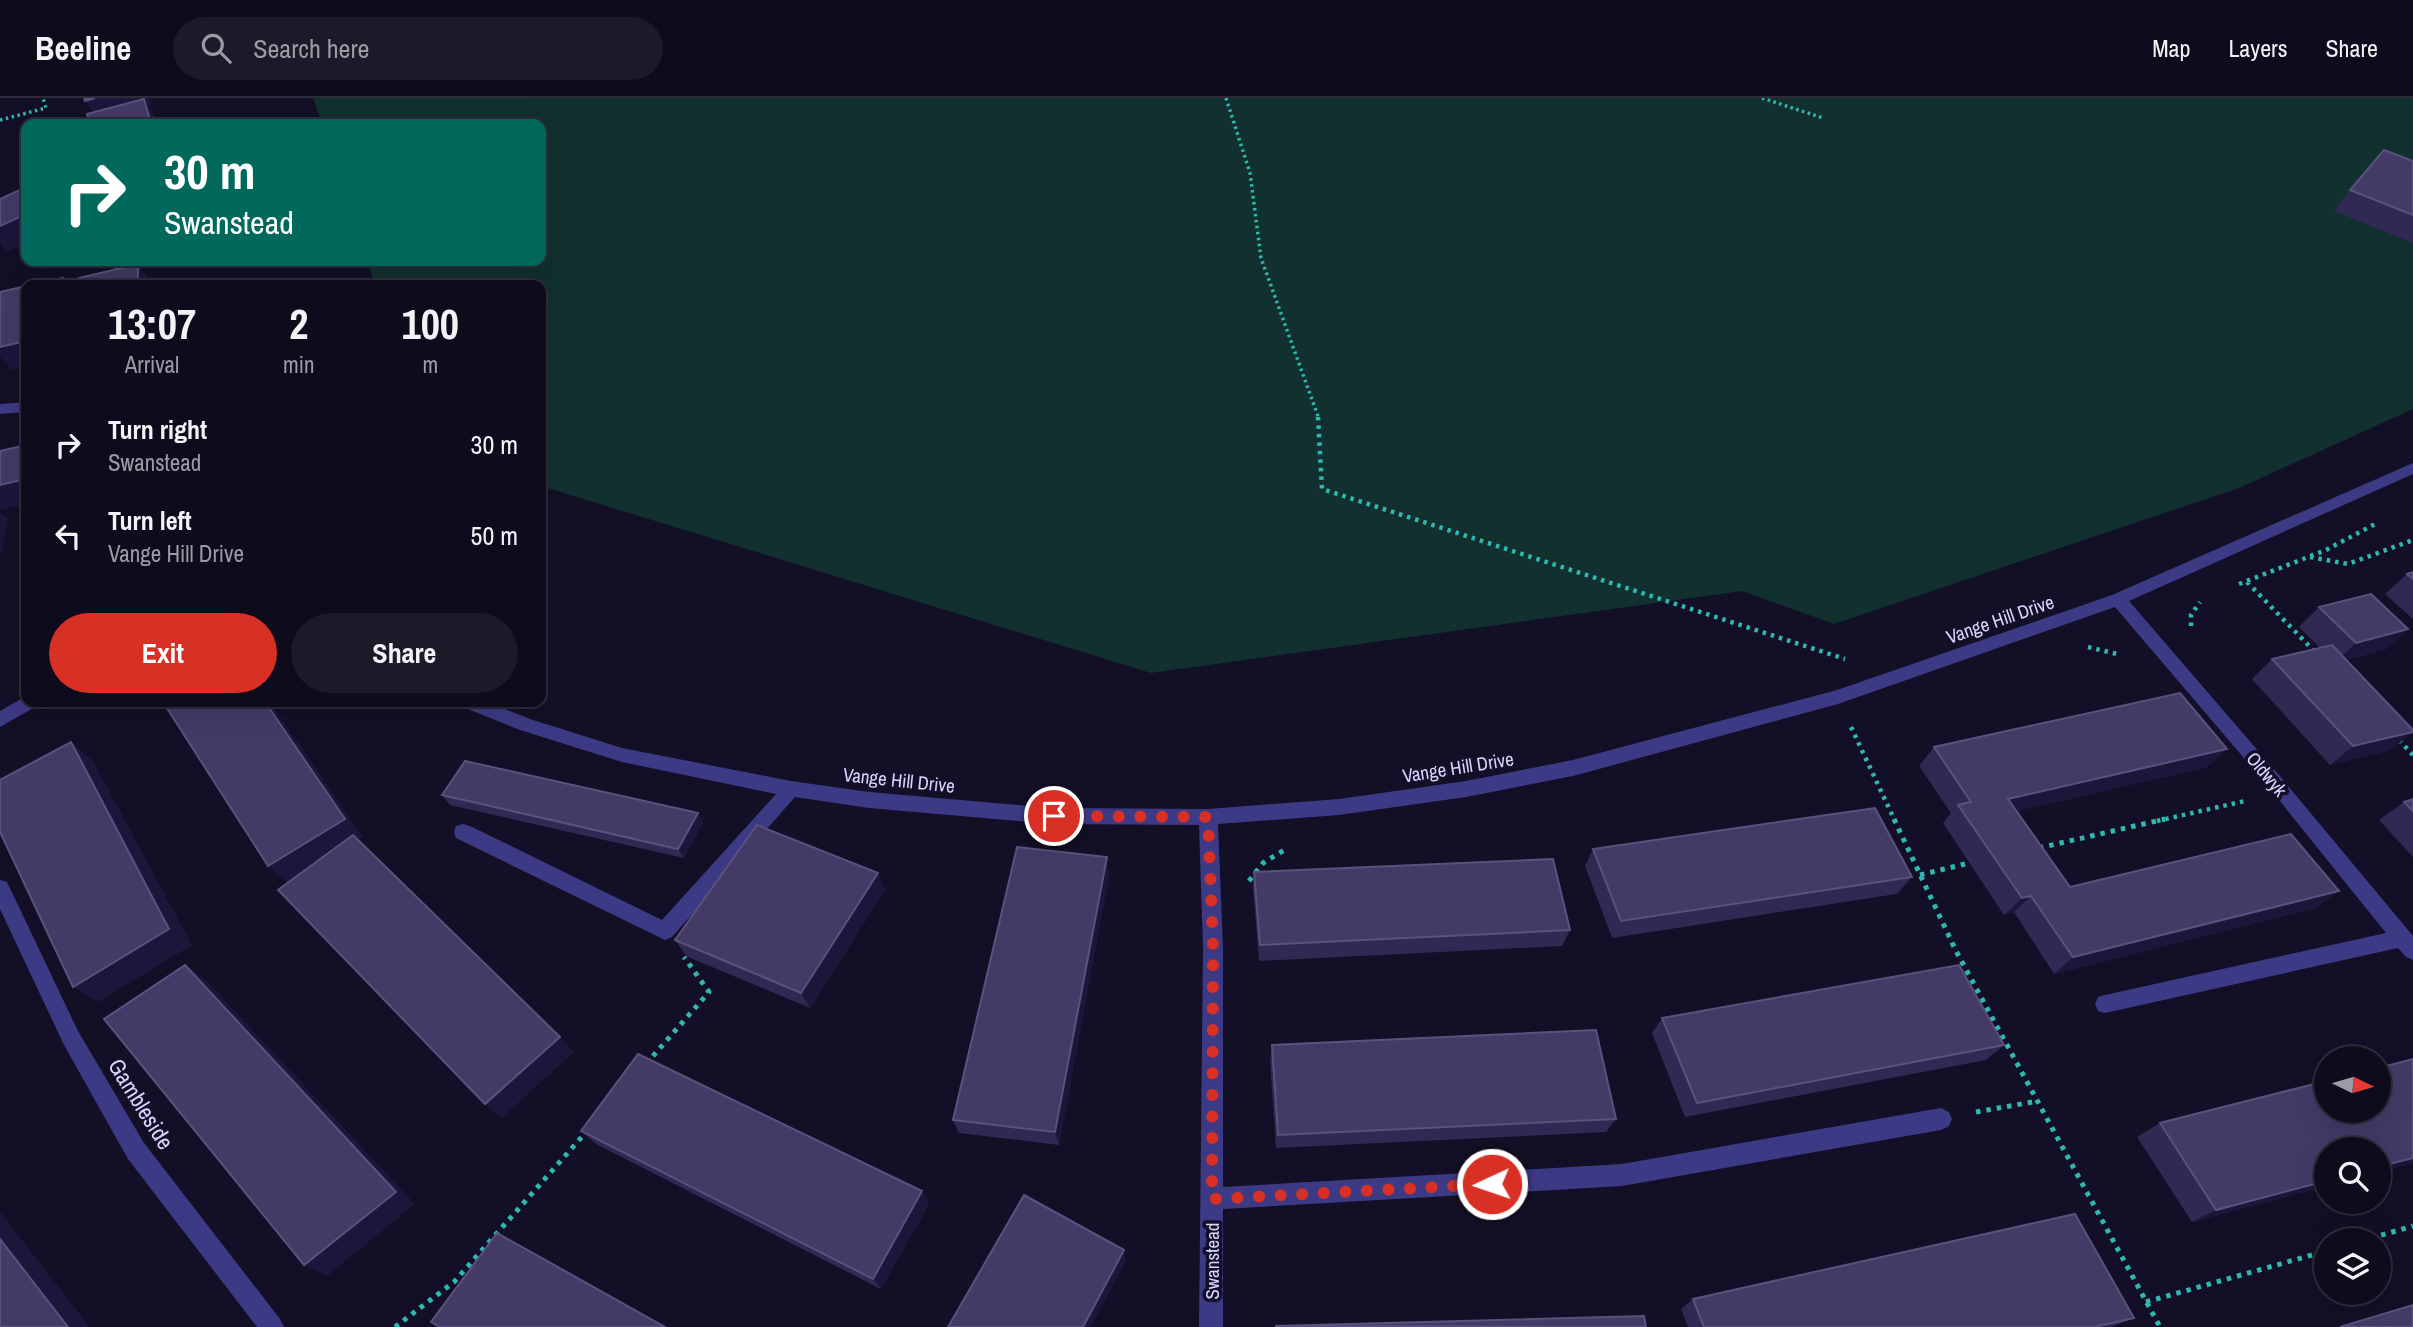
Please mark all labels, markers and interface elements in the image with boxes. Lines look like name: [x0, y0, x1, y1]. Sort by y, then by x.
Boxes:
search box: [173, 17, 663, 80]
text: Beeline: [35, 26, 131, 70]
icon: search: [197, 29, 235, 67]
text: Search here: [253, 31, 369, 66]
text: Map: [2152, 32, 2190, 64]
text: Layers: [2228, 32, 2287, 64]
text: Share: [2325, 32, 2378, 64]
text: 30 m: [164, 138, 256, 204]
icon: right: [49, 147, 140, 238]
text: Swanstead: [164, 201, 294, 244]
text: 13:07: [108, 296, 196, 352]
text: 2: [289, 296, 308, 352]
text: 100: [402, 296, 459, 352]
text: Arrival: [125, 349, 179, 380]
text: min: [283, 349, 315, 380]
text: m: [422, 349, 438, 380]
text: Turn right: [108, 412, 207, 447]
icon: right: [49, 426, 87, 464]
text: 30 m: [471, 427, 518, 462]
text: Swanstead: [108, 447, 201, 478]
text: Turn left: [108, 503, 192, 538]
icon: left: [49, 517, 87, 555]
text: 50 m: [471, 518, 518, 553]
text: Vange Hill Drive: [108, 538, 244, 569]
street label: Vange Hill Drive: [1943, 588, 2057, 650]
button: Exit: [49, 613, 277, 693]
button: Share: [291, 613, 518, 693]
street label: Vange Hill Drive: [1401, 745, 1515, 789]
street label: Oldwyk: [2241, 746, 2294, 802]
street label: Vange Hill Drive: [842, 761, 956, 799]
pin: [1024, 786, 1084, 846]
icon: arrive: [1035, 797, 1073, 835]
north arrow: [2314, 1046, 2390, 1124]
map controls: [2314, 1046, 2391, 1305]
street label: Gambleside: [101, 1052, 182, 1155]
button: search: [2314, 1137, 2391, 1214]
position arrow: [1455, 1147, 1529, 1221]
street label: Swanstead: [1199, 1222, 1225, 1300]
button: layers: [2314, 1228, 2391, 1305]

